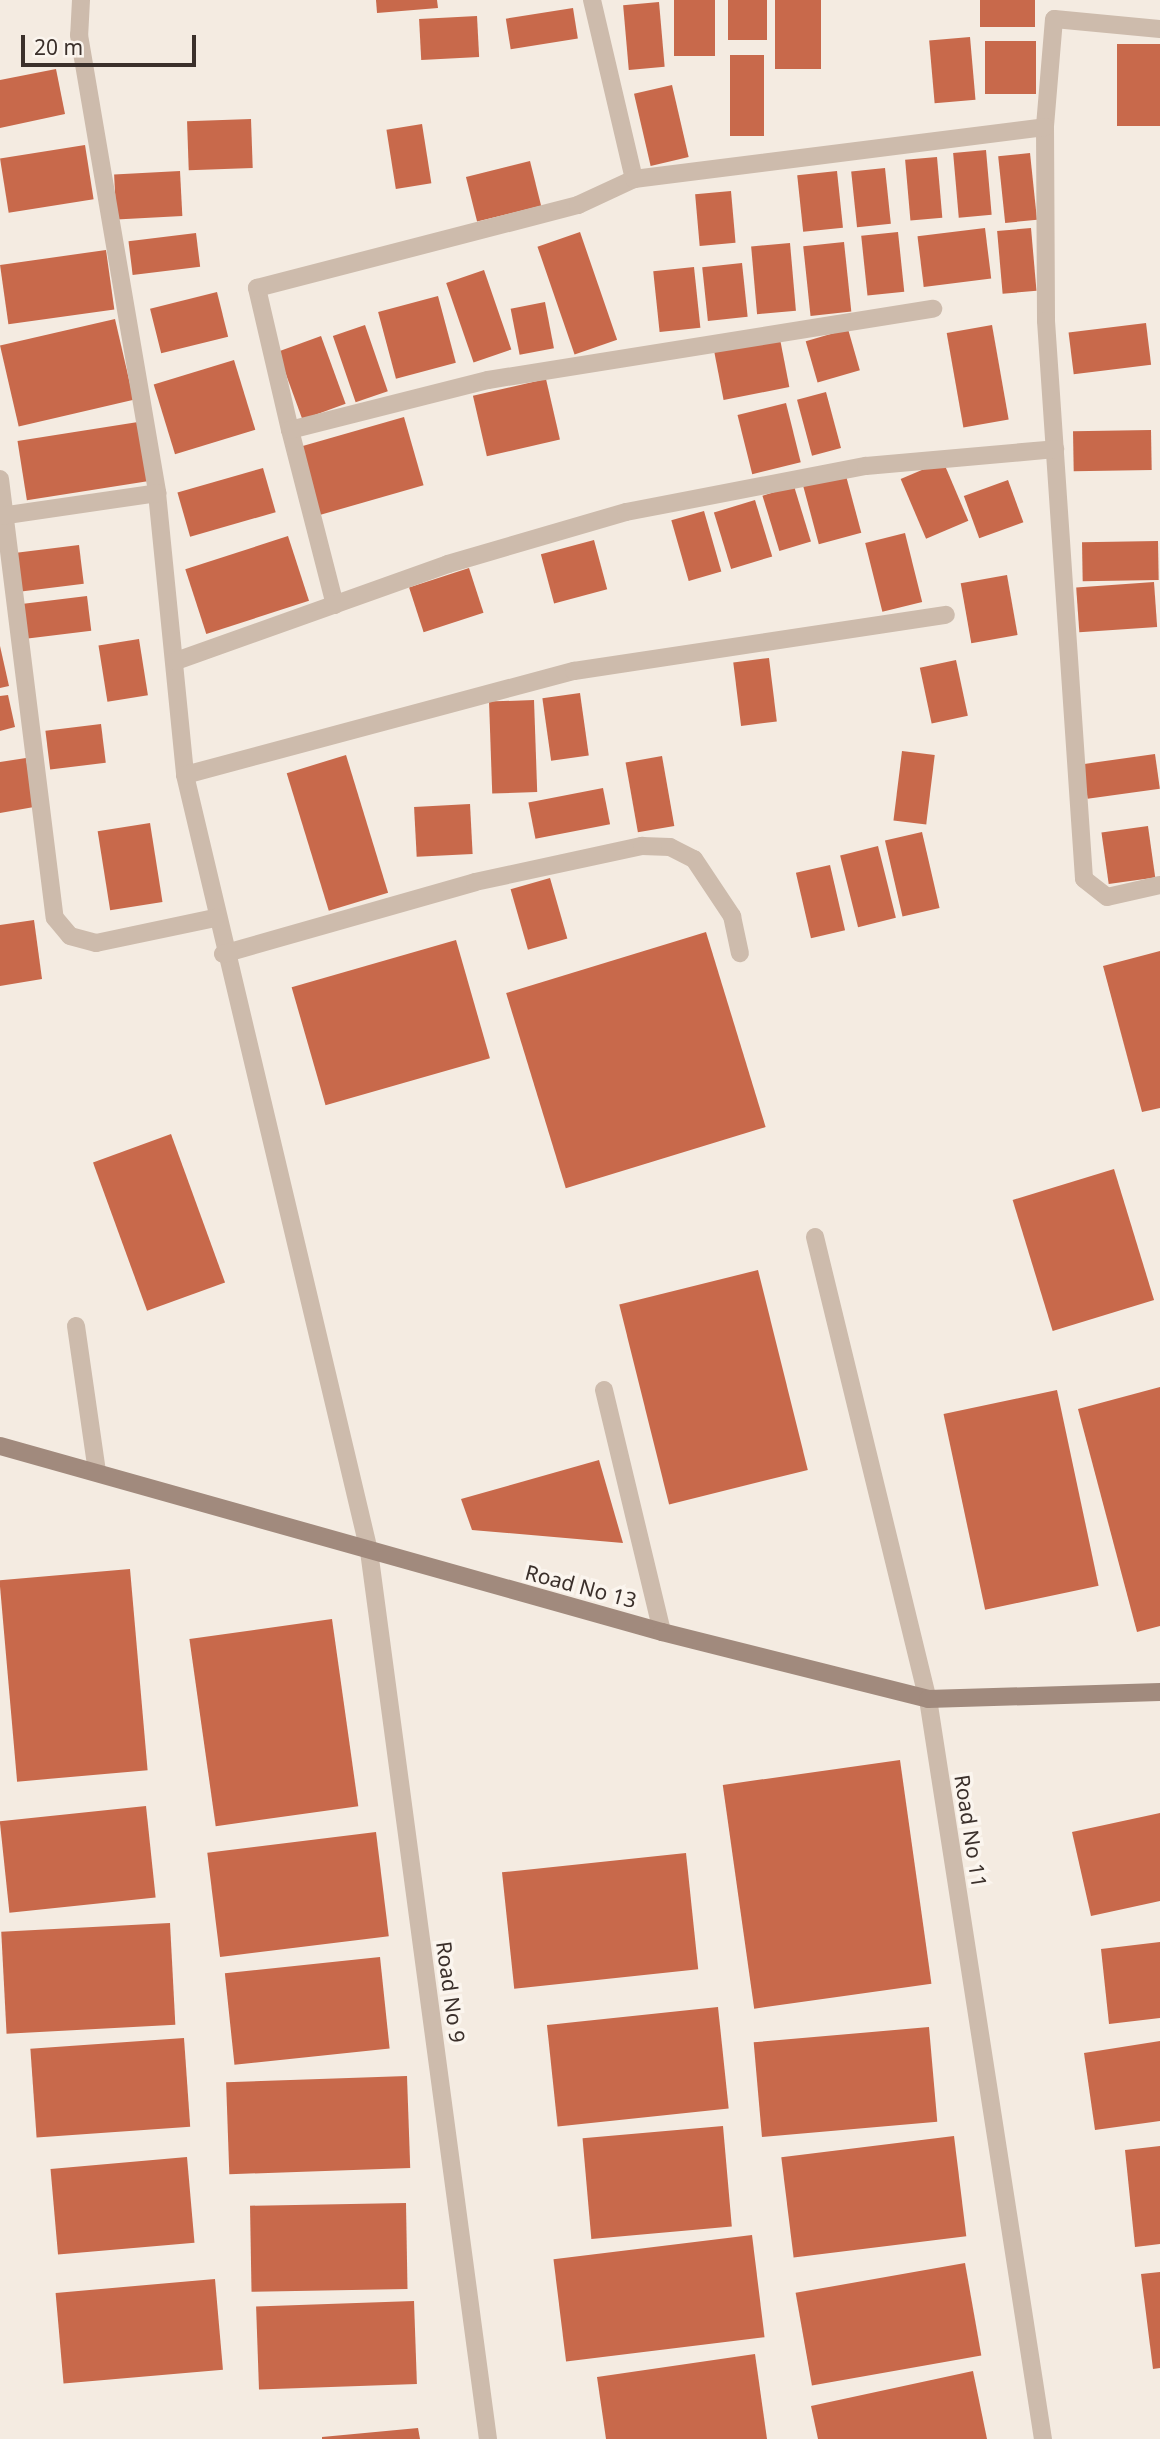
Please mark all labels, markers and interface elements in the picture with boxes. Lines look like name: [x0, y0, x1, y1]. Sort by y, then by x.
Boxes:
scale bar: [24, 21, 200, 65]
text: 20 m: [34, 33, 83, 61]
street label: Road No 13: [523, 1559, 639, 1613]
street label: Road No 11: [950, 1773, 992, 1889]
street label: Road No 9: [431, 1940, 471, 2044]

